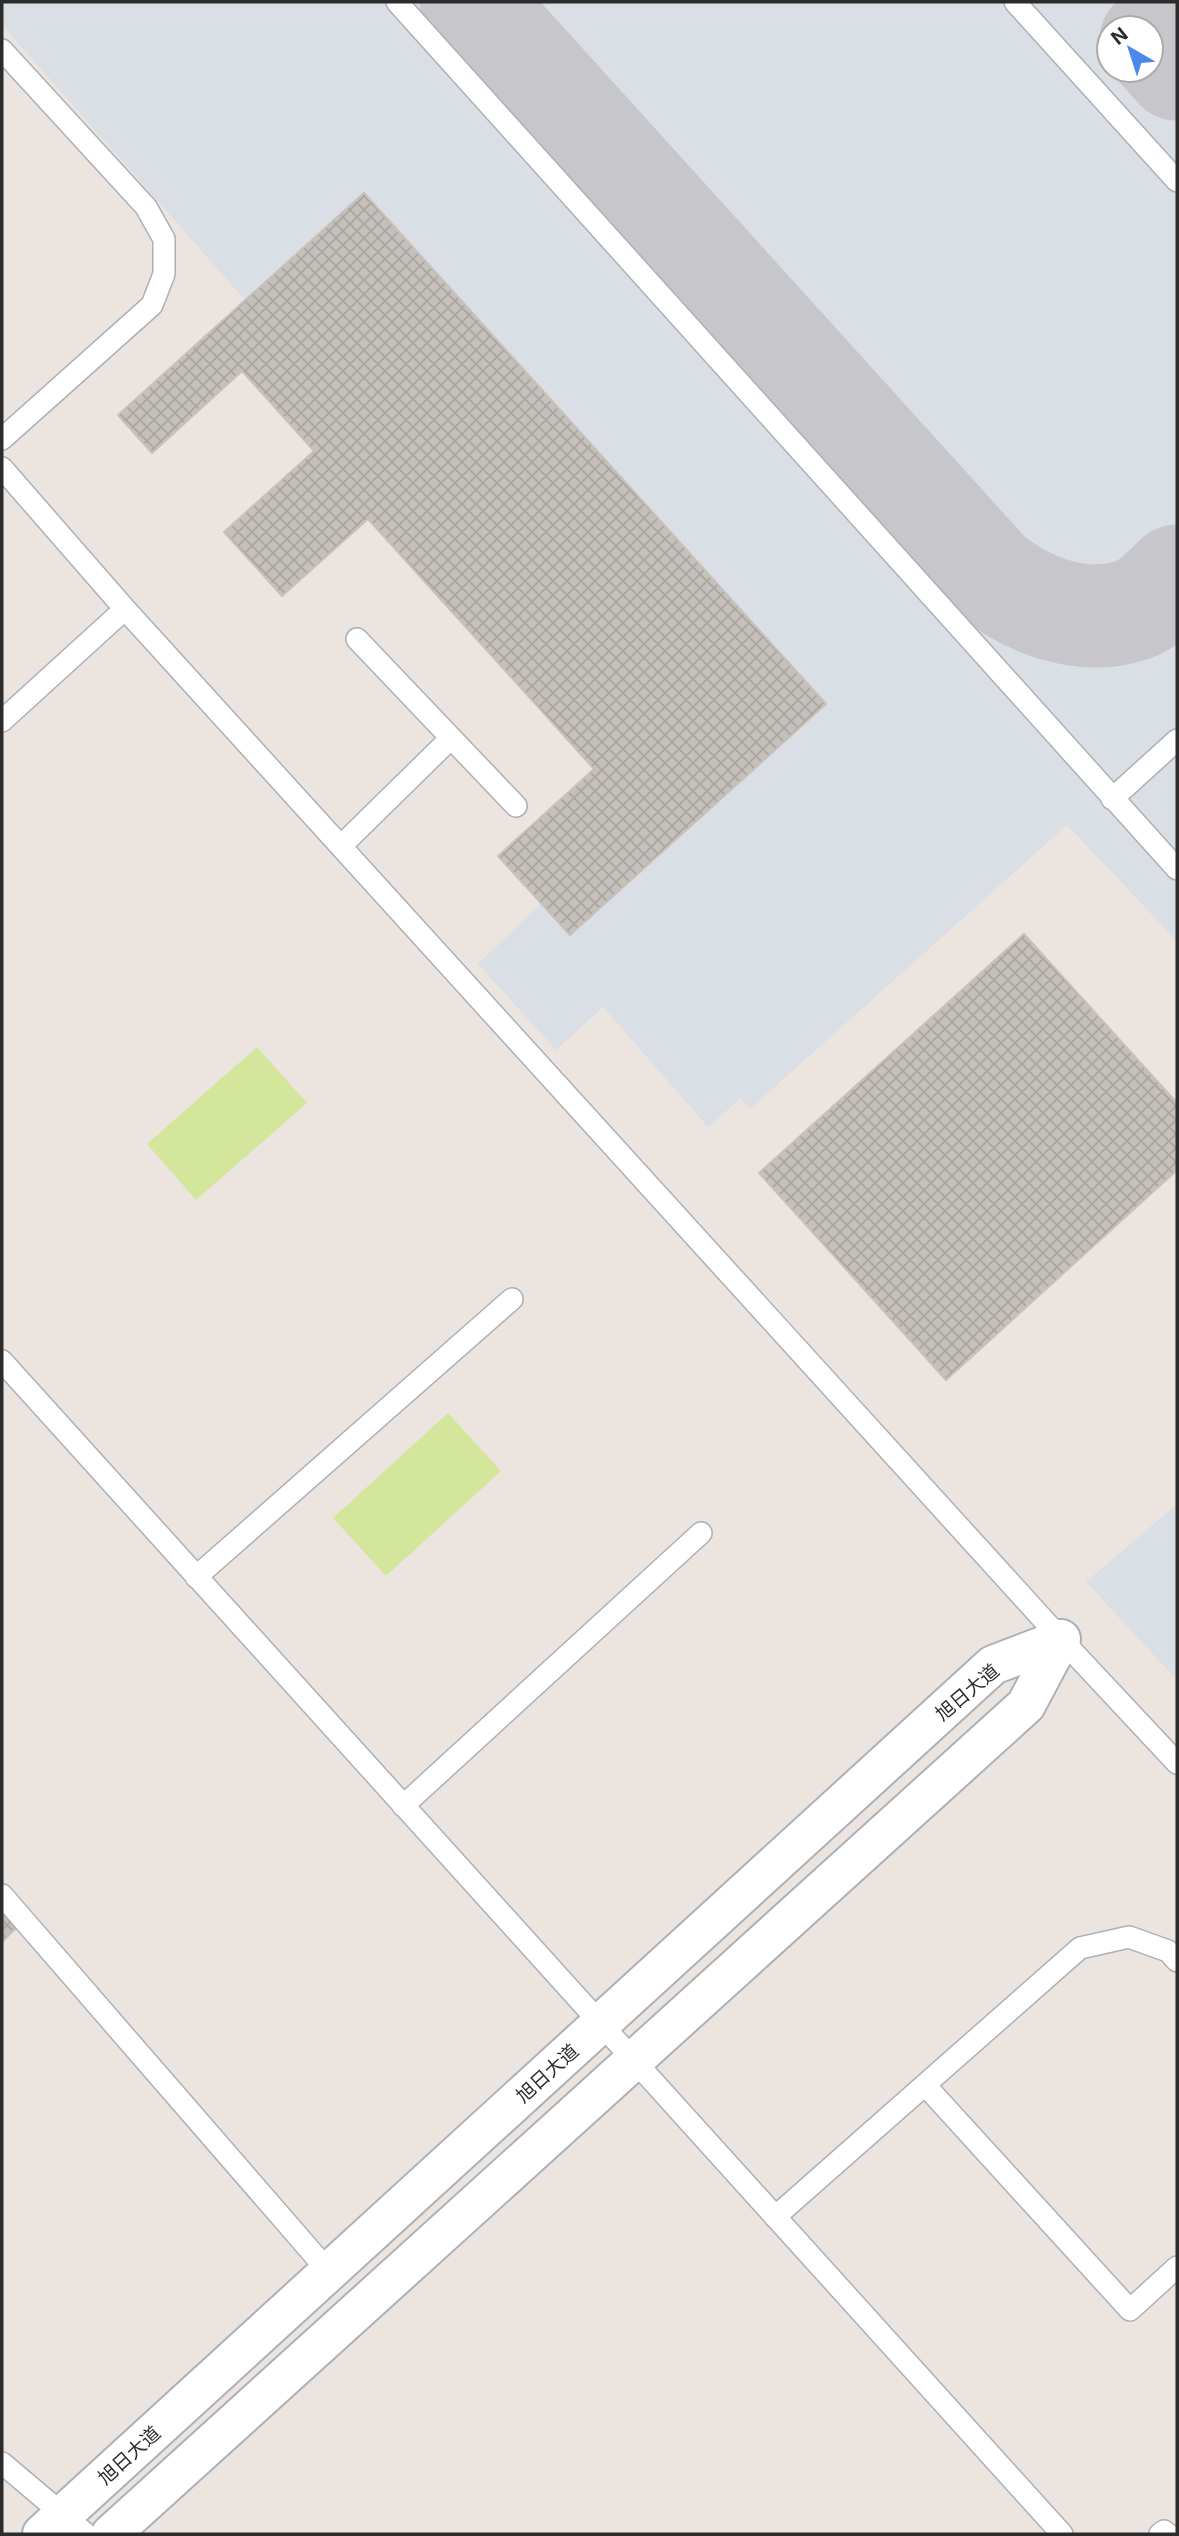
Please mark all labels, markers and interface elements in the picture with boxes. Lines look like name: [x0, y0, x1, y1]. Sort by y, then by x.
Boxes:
north arrow: [1095, 14, 1165, 84]
text: N: [1107, 23, 1132, 50]
street label: 旭日大道: [931, 1659, 1004, 1726]
street label: 旭日大道: [511, 2039, 583, 2107]
street label: 旭日大道: [93, 2421, 165, 2489]

